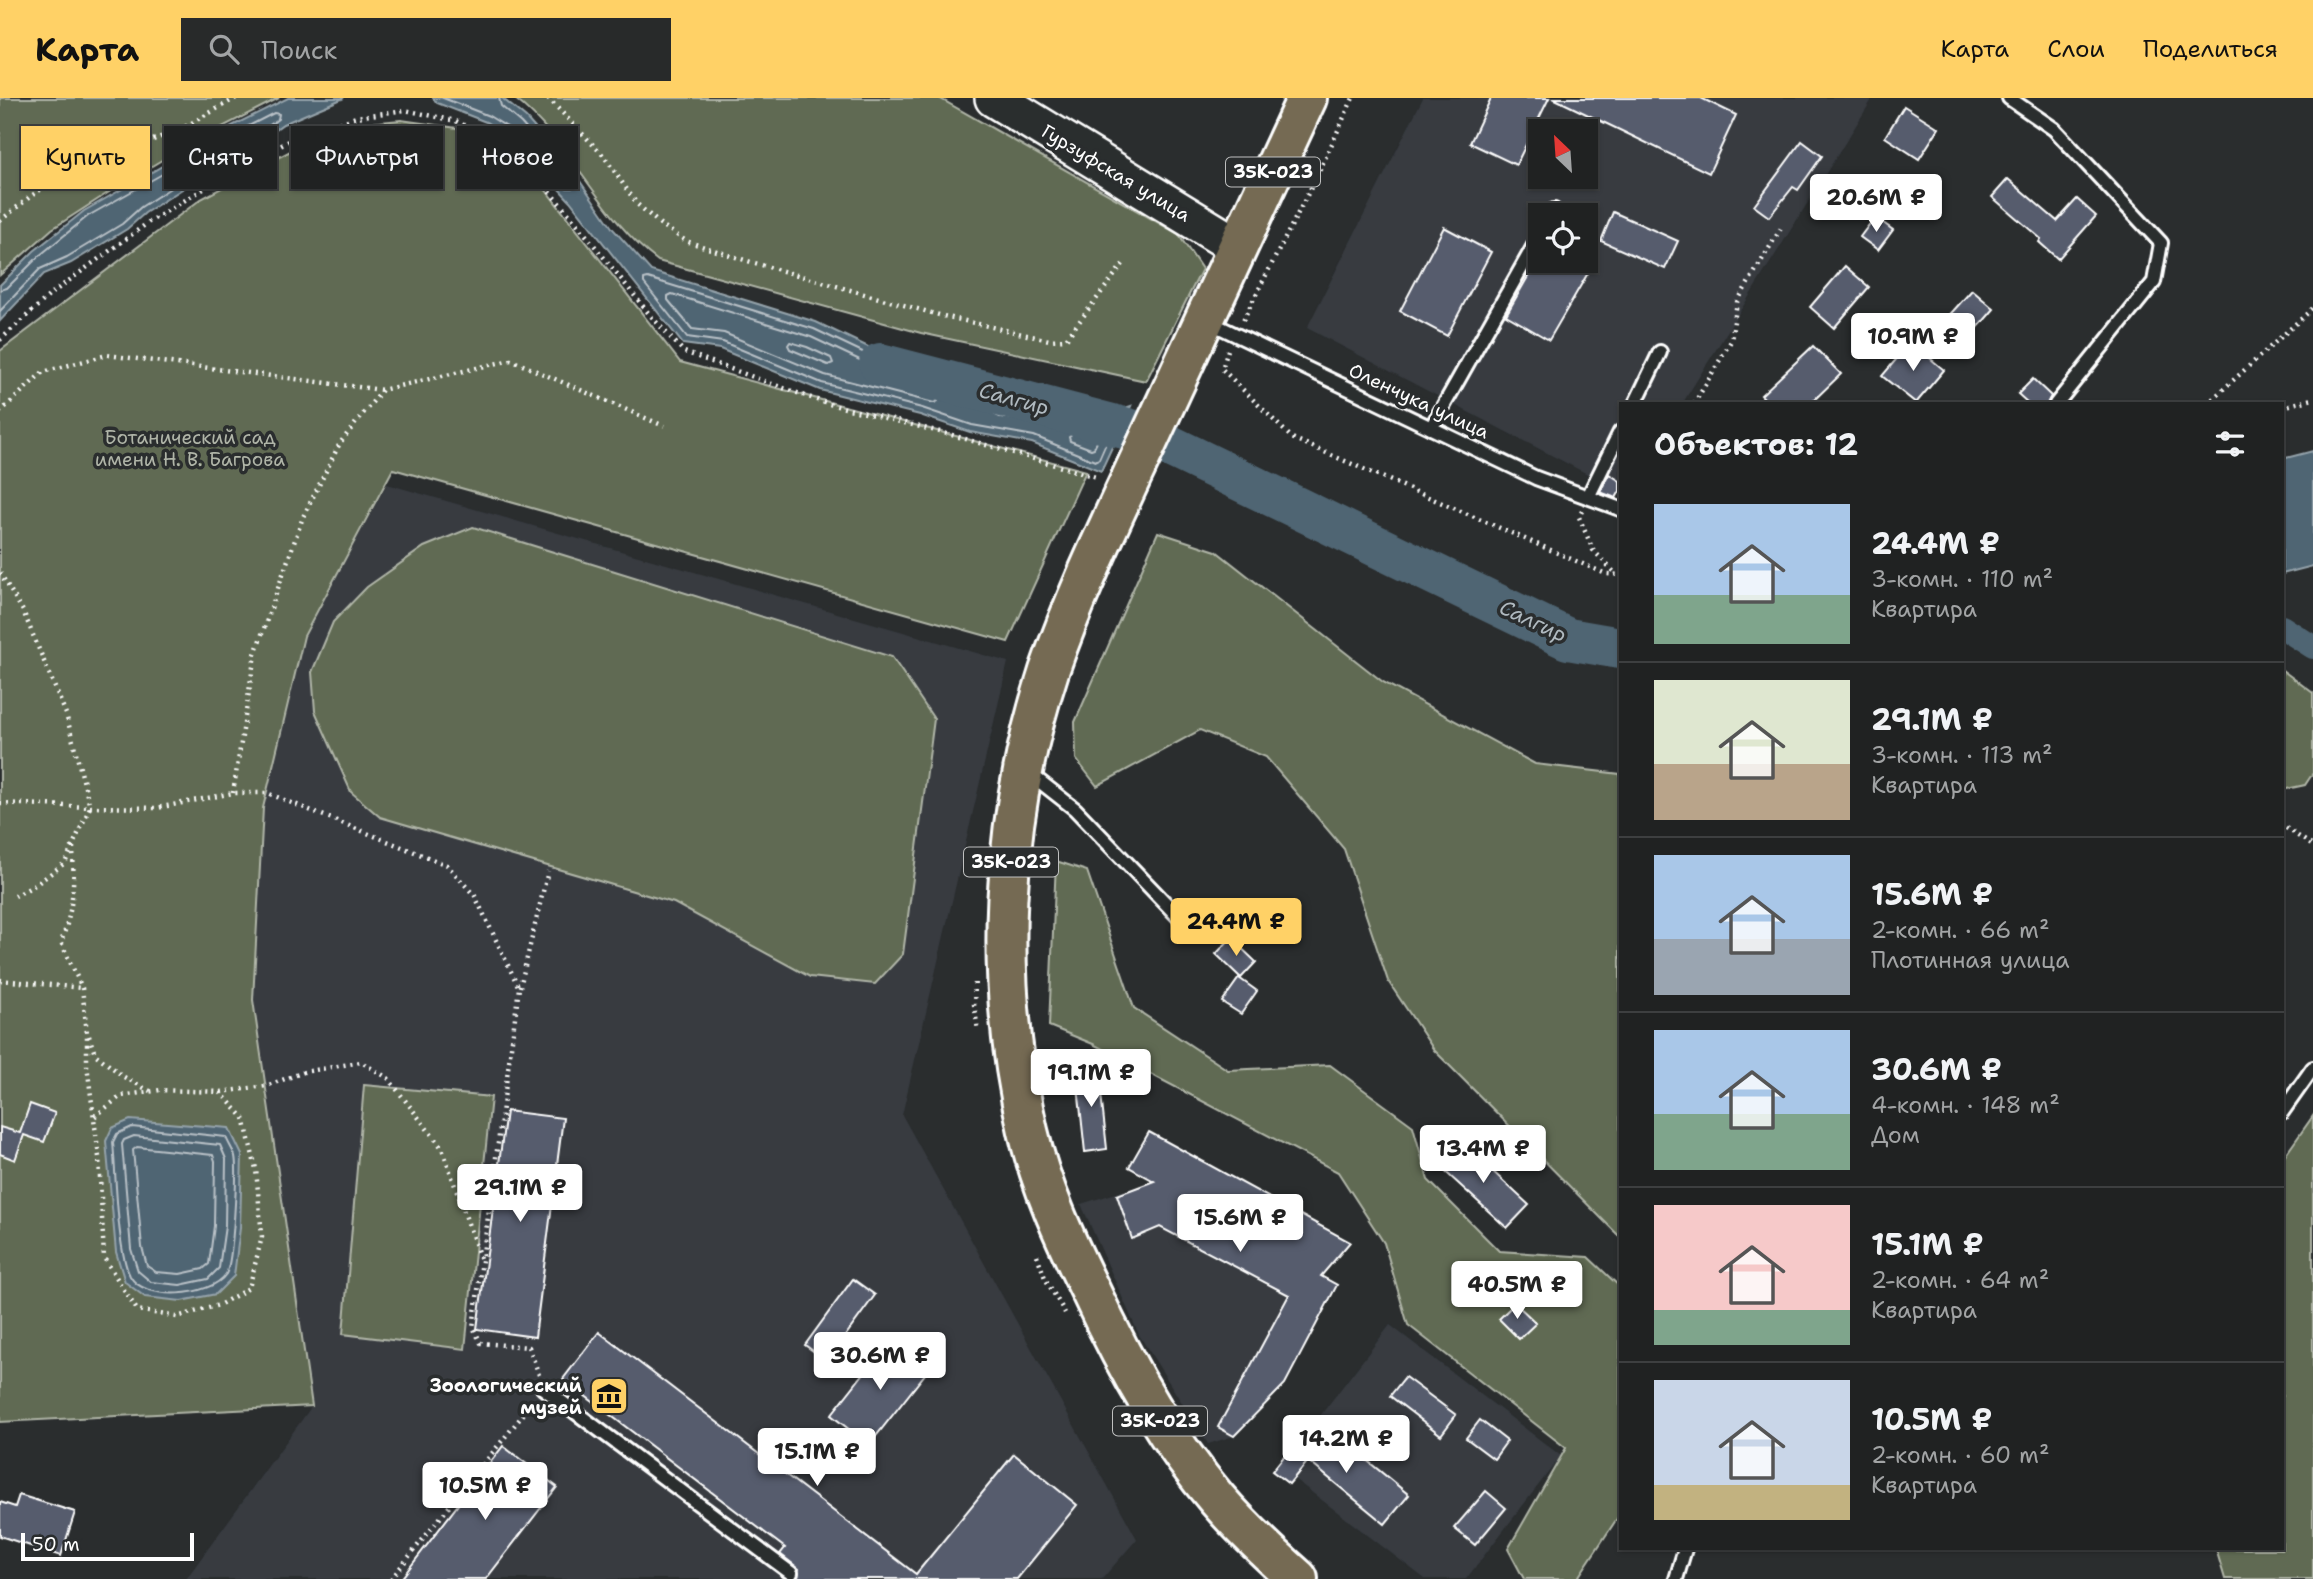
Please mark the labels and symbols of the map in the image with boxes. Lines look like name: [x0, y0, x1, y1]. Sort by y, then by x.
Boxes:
street label: Гурзуфская улица: [1037, 119, 1195, 227]
north arrow: [1528, 119, 1598, 189]
road number: 35К-023: [1226, 158, 1320, 186]
pin: 20.6M ₽: [1811, 174, 1941, 234]
pin: 10.9M ₽: [1848, 314, 1978, 373]
street label: Оленчука улица: [1345, 357, 1493, 445]
water label: Салгир: [976, 376, 1052, 422]
park label: Ботанический сад имени Н. В. Багрова: [95, 425, 285, 472]
water label: Салгир: [1495, 593, 1571, 649]
road number: 35К-023: [964, 848, 1058, 876]
pin: 24.4M ₽: [1171, 898, 1301, 958]
pin: 19.1M ₽: [1026, 1049, 1156, 1109]
pin: 13.4M ₽: [1418, 1126, 1548, 1185]
pin: 29.1M ₽: [455, 1164, 585, 1224]
pin: 15.6M ₽: [1175, 1194, 1305, 1254]
pin: 40.5M ₽: [1452, 1262, 1582, 1321]
pin: 30.6M ₽: [815, 1332, 945, 1392]
place label: Зоологический музей: [430, 1373, 582, 1420]
museum icon: Зоологический музей: [588, 1375, 630, 1417]
road number: 35К-023: [1113, 1406, 1207, 1436]
pin: 14.2M ₽: [1281, 1416, 1411, 1475]
pin: 15.1M ₽: [752, 1428, 882, 1488]
pin: 10.5M ₽: [420, 1462, 550, 1522]
scale bar: [21, 1530, 194, 1562]

